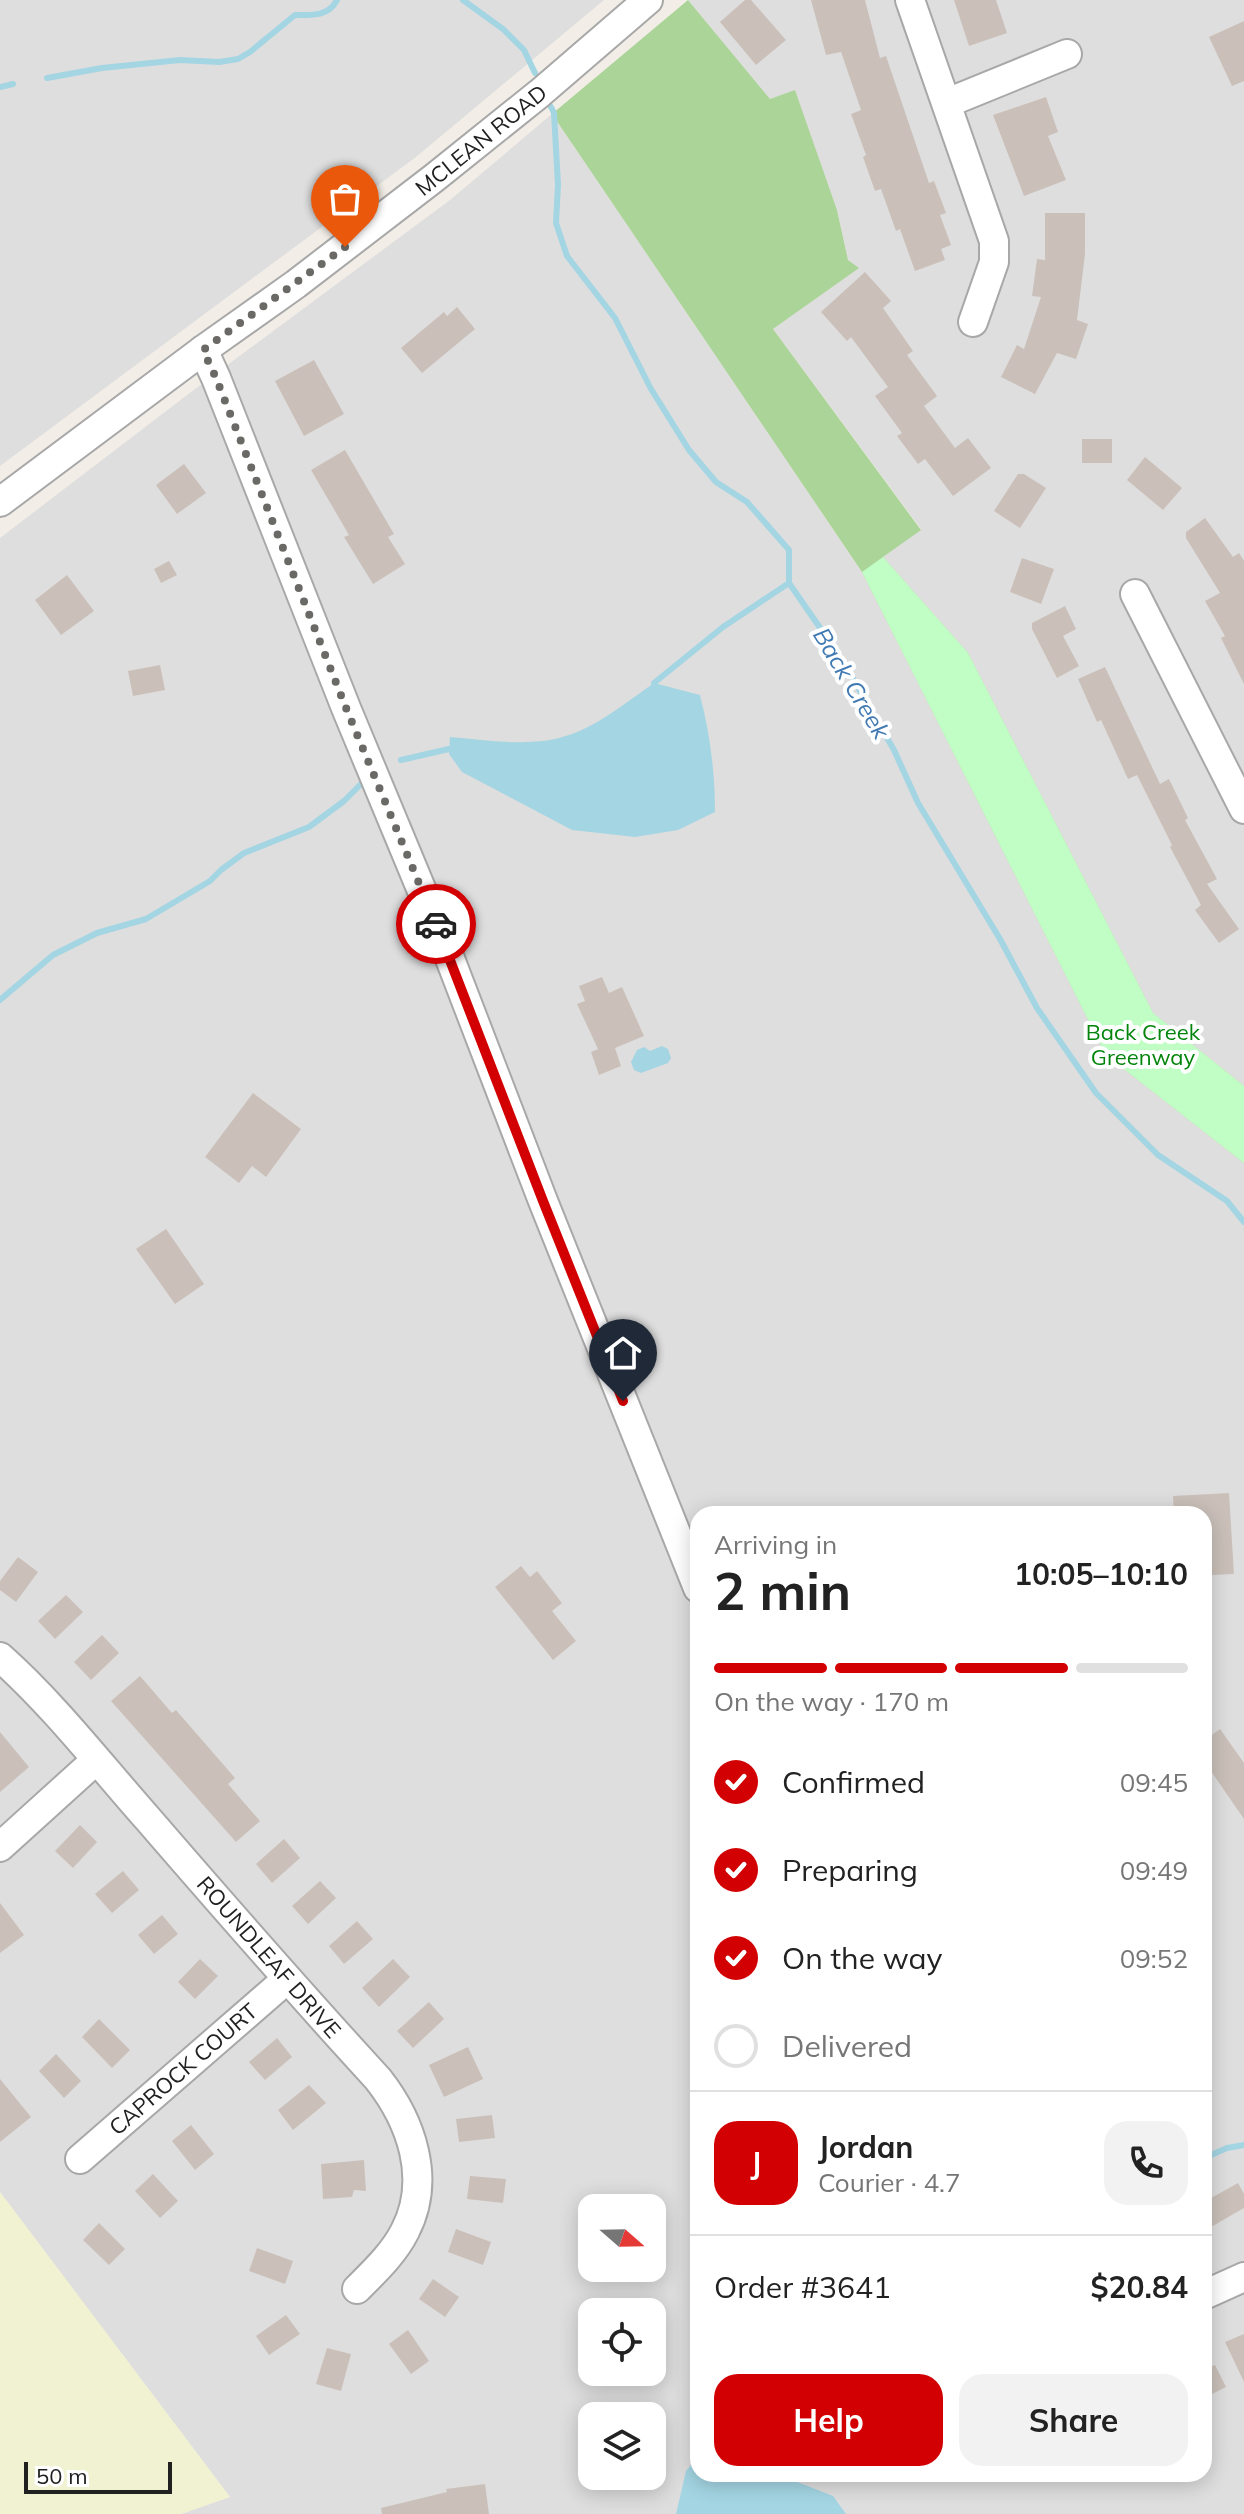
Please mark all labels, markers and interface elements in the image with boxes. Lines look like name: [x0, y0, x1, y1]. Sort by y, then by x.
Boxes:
street label: MCLEAN ROAD: [410, 78, 552, 202]
pin: [311, 165, 379, 247]
icon: bag: [323, 177, 367, 221]
water label: Back Creek: [807, 622, 897, 745]
courier: [396, 884, 476, 964]
icon: car: [414, 902, 458, 946]
park label: Back Creek Greenway: [1086, 1018, 1201, 1071]
pin: [589, 1319, 657, 1401]
icon: home: [601, 1331, 645, 1375]
text: Arriving in: [714, 1528, 837, 1561]
text: 10:05–10:10: [1014, 1555, 1188, 1593]
text: 2 min: [714, 1558, 851, 1623]
text: On the way · 170 m: [714, 1685, 949, 1718]
icon: check: [714, 1760, 758, 1804]
text: Confirmed: [782, 1763, 925, 1801]
text: 09:45: [1120, 1766, 1188, 1799]
icon: check: [714, 1848, 758, 1892]
text: Preparing: [782, 1851, 918, 1889]
text: 09:49: [1120, 1854, 1188, 1887]
street label: ROUNDLEAF DRIVE: [191, 1870, 347, 2044]
icon: check: [714, 1936, 758, 1980]
text: On the way: [782, 1939, 942, 1977]
text: 09:52: [1120, 1942, 1188, 1975]
street label: CAPROCK COURT: [103, 1997, 263, 2141]
text: Delivered: [782, 2027, 912, 2065]
button: phone: [1104, 2121, 1188, 2205]
text: Jordan: [818, 2128, 913, 2166]
text: J: [751, 2144, 761, 2182]
text: Courier · 4.7: [818, 2166, 961, 2199]
north arrow: [578, 2194, 666, 2282]
map controls: [578, 2194, 666, 2490]
text: Order #3641: [714, 2268, 891, 2306]
text: $20.84: [1091, 2268, 1188, 2306]
button: locate: [578, 2298, 666, 2386]
button: Help: [714, 2374, 943, 2466]
button: Share: [959, 2374, 1188, 2466]
button: layers: [578, 2402, 666, 2490]
scale bar: [24, 2458, 172, 2494]
text: 50 m: [36, 2462, 87, 2490]

